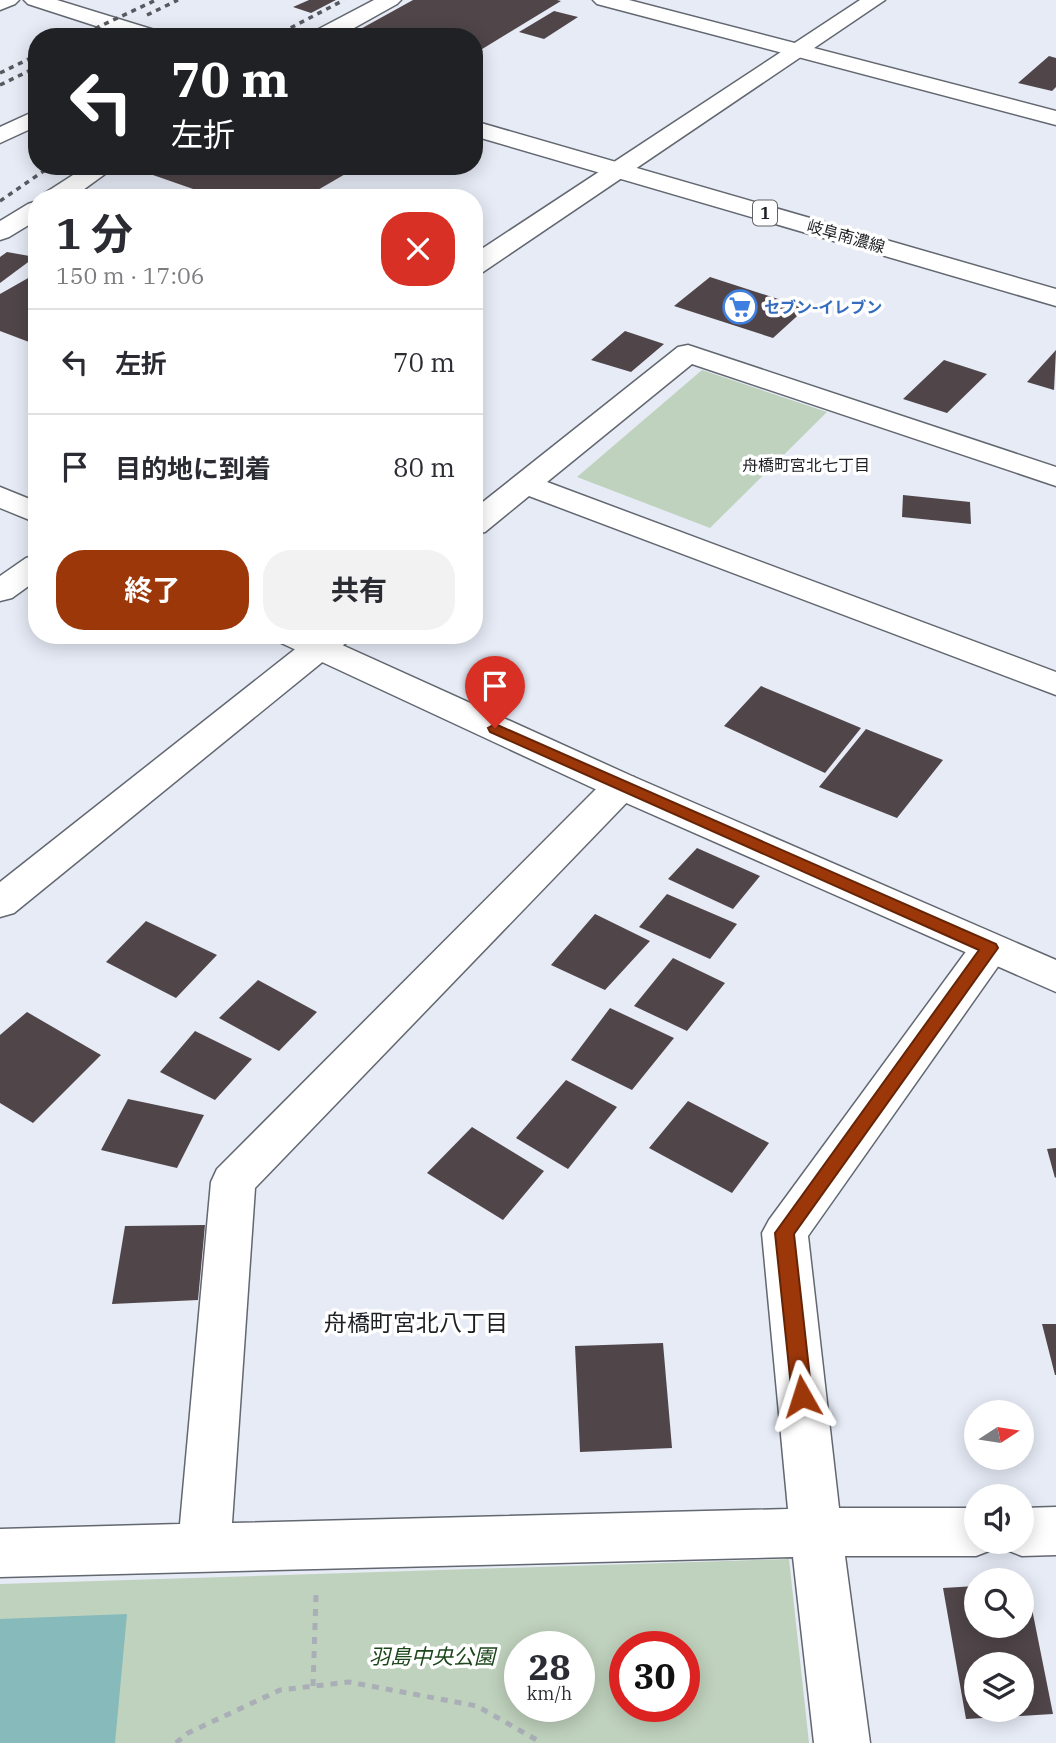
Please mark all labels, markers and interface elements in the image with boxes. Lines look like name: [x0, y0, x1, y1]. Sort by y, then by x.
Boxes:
text: 70 m: [171, 47, 289, 110]
icon: left: [56, 56, 147, 147]
text: 左折: [171, 113, 235, 155]
road number: 1: [753, 200, 777, 226]
text: 1 分: [56, 206, 133, 261]
button: close: [381, 212, 455, 286]
street label: 岐阜南濃線: [805, 215, 887, 257]
text: 150 m · 17:06: [56, 260, 205, 290]
supermarket icon: セブン-イレブン: [721, 288, 759, 326]
place label: セブン-イレブン: [764, 297, 882, 317]
icon: left: [56, 343, 94, 381]
text: 70 m: [393, 345, 455, 379]
text: 左折: [115, 346, 167, 380]
icon: arrive: [56, 448, 94, 486]
text: 80 m: [393, 450, 455, 484]
text: 目的地に到着: [115, 451, 271, 485]
district label: 舟橋町宮北七丁目: [742, 455, 870, 475]
button: 終了: [56, 550, 249, 630]
button: 共有: [263, 550, 455, 630]
pin: [465, 656, 525, 728]
icon: arrive: [476, 667, 514, 705]
district label: 舟橋町宮北八丁目: [324, 1307, 508, 1337]
position arrow: [765, 1359, 839, 1433]
north arrow: [964, 1400, 1034, 1470]
map controls: [964, 1400, 1034, 1722]
button: sound: [964, 1484, 1034, 1554]
button: search: [964, 1568, 1034, 1638]
speed limit sign: 30: [609, 1631, 700, 1722]
park label: 羽島中央公園: [369, 1642, 498, 1670]
text: 28: [528, 1644, 571, 1690]
button: layers: [964, 1652, 1034, 1722]
text: km/h: [527, 1682, 572, 1705]

